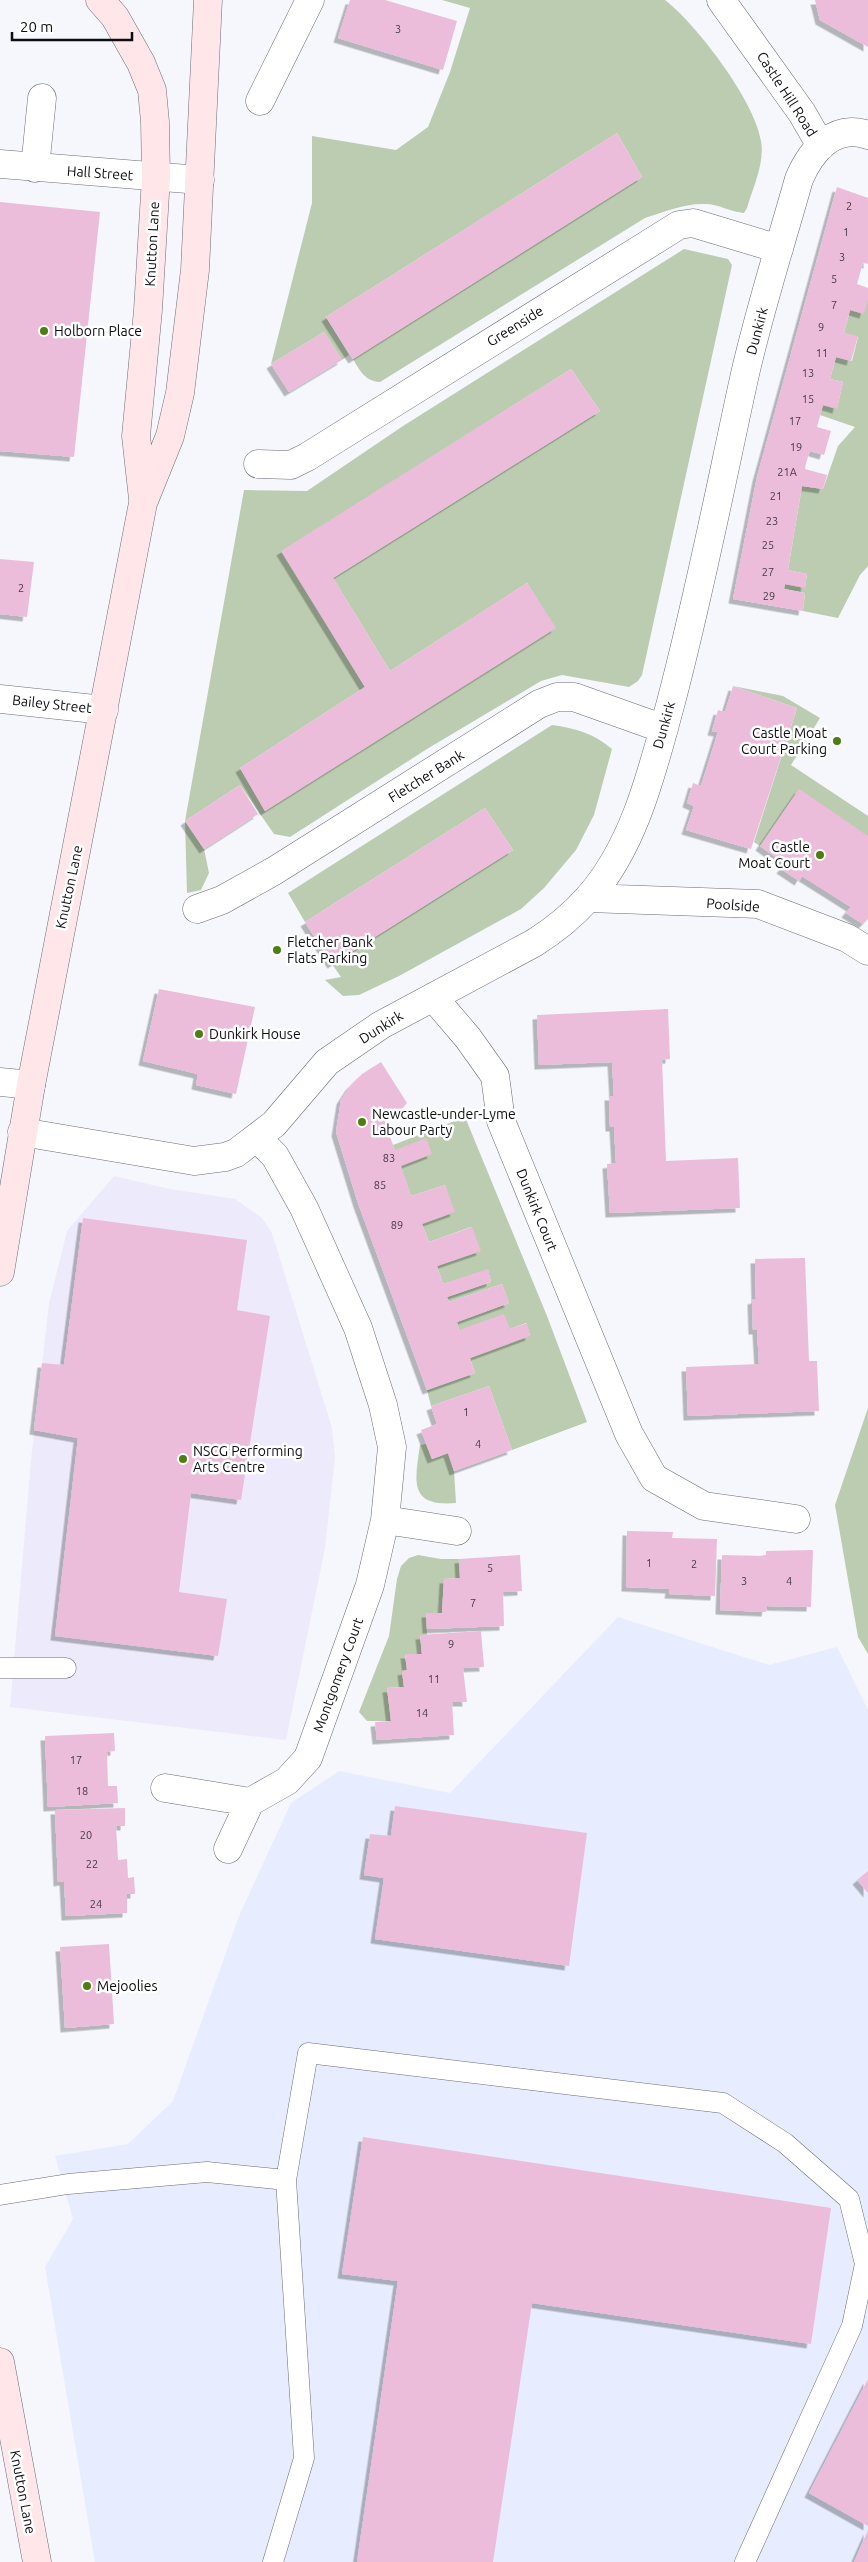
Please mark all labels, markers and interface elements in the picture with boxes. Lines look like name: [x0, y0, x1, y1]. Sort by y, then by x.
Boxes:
scale bar: [12, 10, 132, 42]
text: 20 m: [20, 18, 53, 35]
house number: 3: [395, 23, 401, 35]
street label: Castle Hill Road: [754, 49, 820, 139]
street label: Hall Street: [66, 163, 134, 183]
house number: 2: [846, 200, 852, 212]
street label: Knutton Lane: [142, 201, 162, 287]
house number: 1: [843, 226, 849, 238]
house number: 3: [839, 251, 845, 263]
house number: 5: [831, 273, 837, 285]
house number: 7: [831, 299, 837, 311]
street label: Greenside: [484, 302, 546, 350]
street label: Dunkirk: [743, 305, 771, 357]
house number: 9: [818, 321, 824, 333]
place label: Holborn Place: [54, 323, 142, 339]
marker: Holborn Place: [38, 325, 50, 337]
house number: 11: [816, 347, 828, 359]
house number: 13: [802, 367, 814, 379]
house number: 15: [802, 393, 814, 405]
house number: 17: [789, 415, 801, 427]
house number: 19: [790, 441, 802, 453]
house number: 21A: [777, 466, 798, 478]
house number: 21: [770, 490, 782, 502]
house number: 23: [766, 515, 778, 527]
house number: 25: [762, 539, 774, 551]
house number: 27: [762, 566, 774, 578]
house number: 2: [18, 582, 24, 594]
house number: 29: [763, 590, 775, 602]
street label: Bailey Street: [11, 692, 93, 716]
street label: Dunkirk: [650, 699, 678, 751]
place label: Castle Moat Court Parking: [741, 725, 827, 757]
marker: Castle Moat Court Parking: [831, 735, 843, 747]
street label: Fletcher Bank: [385, 746, 467, 806]
place label: Castle Moat Court: [738, 839, 810, 871]
street label: Knutton Lane: [52, 844, 86, 930]
marker: Castle Moat Court: [814, 849, 826, 861]
street label: Poolside: [706, 895, 760, 915]
place label: Fletcher Bank Flats Parking: [287, 934, 373, 966]
marker: Fletcher Bank Flats Parking: [271, 944, 283, 956]
street label: Dunkirk: [356, 1007, 406, 1047]
place label: Dunkirk House: [209, 1026, 301, 1042]
marker: Dunkirk House: [193, 1028, 205, 1040]
place label: Newcastle-under-Lyme Labour Party: [372, 1106, 516, 1138]
marker: Newcastle-under-Lyme Labour Party: [356, 1116, 368, 1128]
house number: 83: [383, 1152, 395, 1164]
street label: Dunkirk Court: [513, 1166, 561, 1254]
house number: 85: [374, 1179, 386, 1191]
house number: 89: [391, 1219, 403, 1231]
house number: 1: [463, 1406, 469, 1418]
house number: 4: [475, 1438, 481, 1450]
place label: NSCG Performing Arts Centre: [193, 1443, 303, 1475]
marker: NSCG Performing Arts Centre: [177, 1453, 189, 1465]
house number: 1: [646, 1557, 652, 1569]
house number: 2: [691, 1558, 697, 1570]
house number: 5: [487, 1562, 493, 1574]
house number: 3: [741, 1575, 747, 1587]
house number: 4: [786, 1575, 792, 1587]
house number: 7: [470, 1597, 476, 1609]
street label: Montgomery Court: [310, 1615, 366, 1735]
house number: 9: [448, 1638, 454, 1650]
house number: 11: [428, 1673, 440, 1685]
house number: 14: [416, 1707, 428, 1719]
house number: 17: [70, 1754, 82, 1766]
house number: 18: [76, 1785, 88, 1797]
house number: 20: [80, 1829, 92, 1841]
house number: 22: [86, 1858, 98, 1870]
house number: 24: [90, 1898, 102, 1910]
place label: Mejoolies: [97, 1978, 158, 1994]
marker: Mejoolies: [81, 1980, 93, 1992]
street label: Knutton Lane: [7, 2449, 39, 2535]

